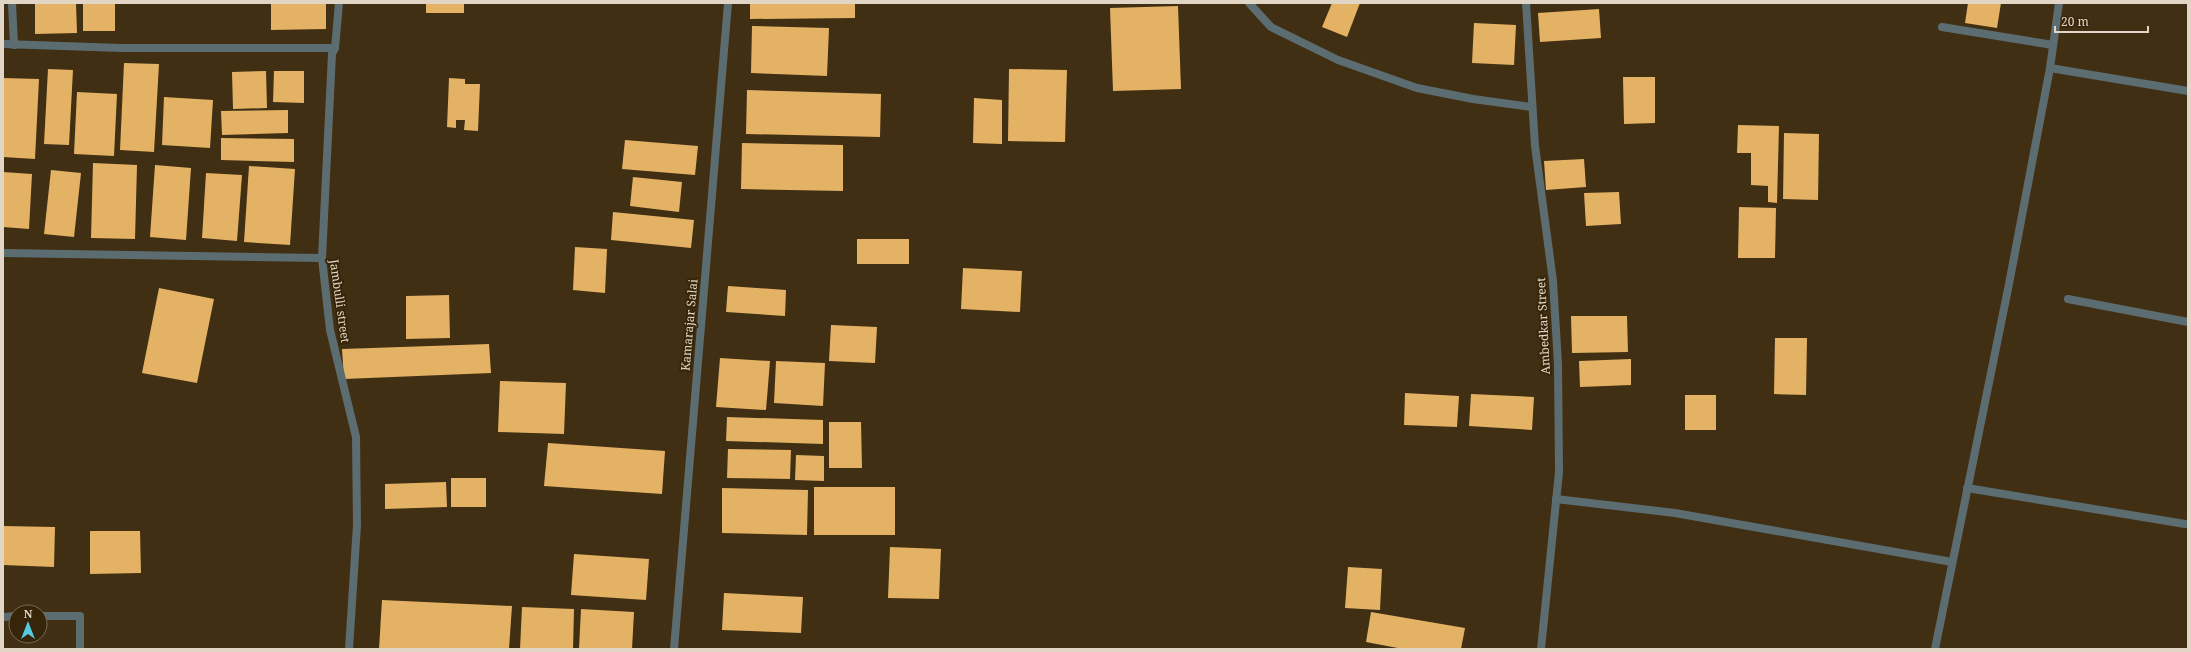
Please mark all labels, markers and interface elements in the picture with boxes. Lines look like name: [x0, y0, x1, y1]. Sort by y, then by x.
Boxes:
scale bar: [2055, 8, 2148, 34]
text: 20 m: [2061, 13, 2089, 30]
street label: Jambulli street: [326, 257, 354, 344]
street label: Ambedkar Street: [1532, 277, 1554, 375]
street label: Kamarajar Salai: [677, 278, 701, 372]
north arrow: [8, 604, 48, 644]
text: N: [24, 606, 33, 621]

